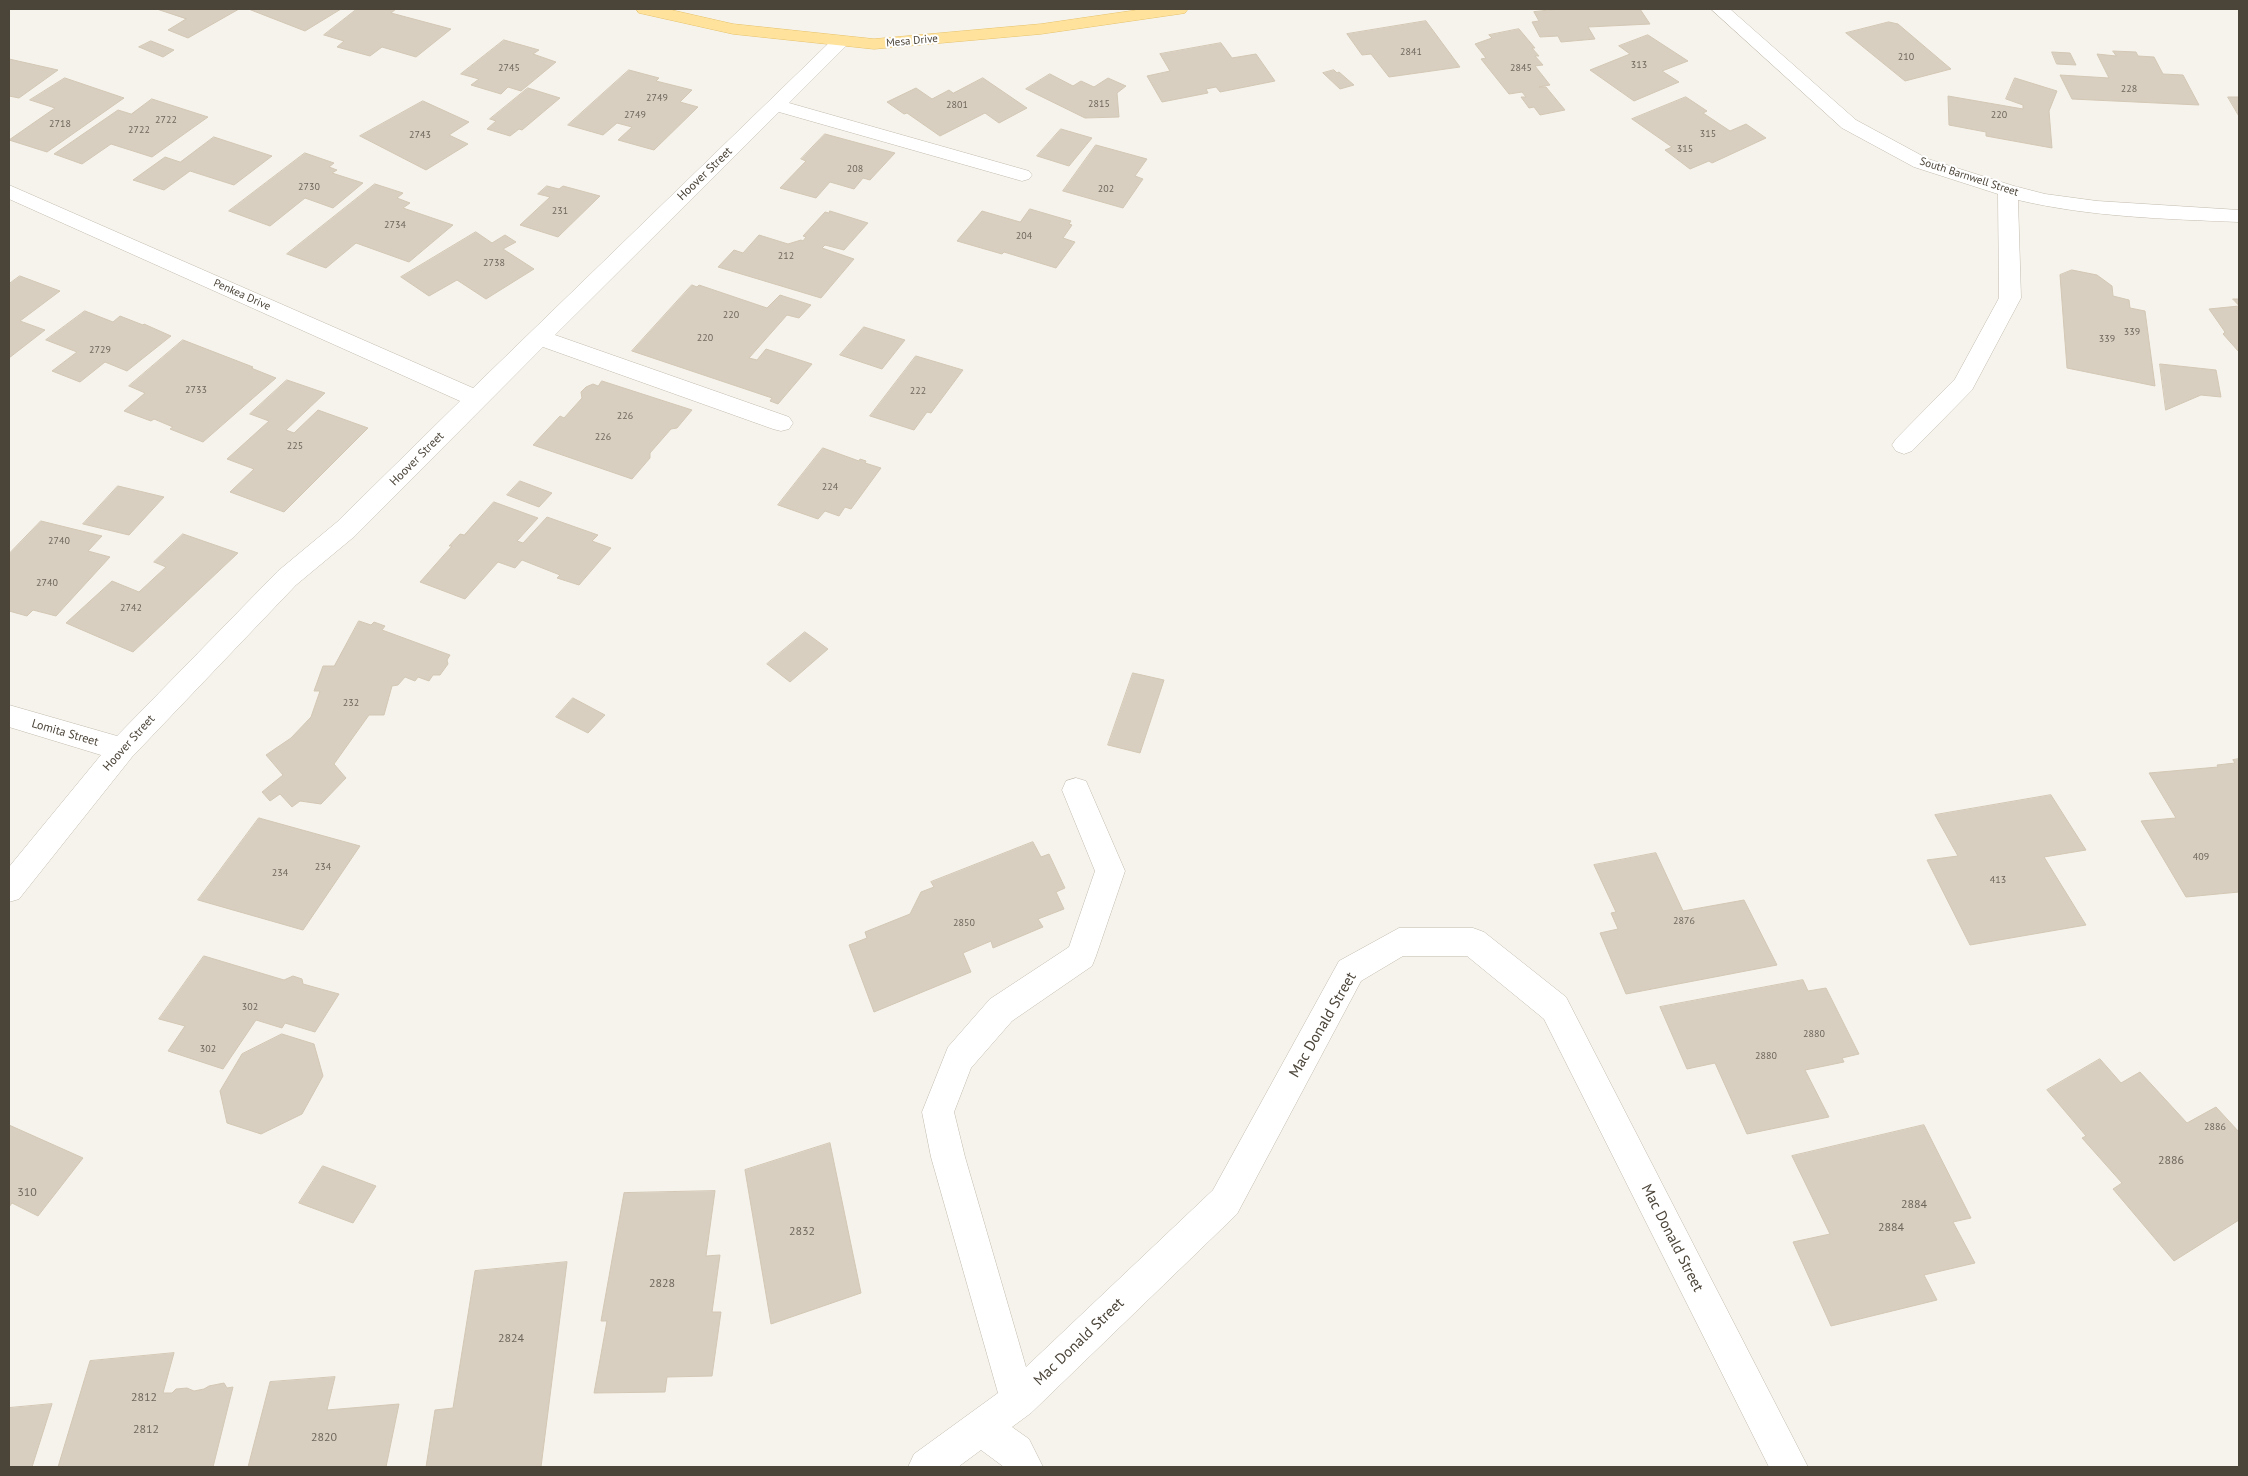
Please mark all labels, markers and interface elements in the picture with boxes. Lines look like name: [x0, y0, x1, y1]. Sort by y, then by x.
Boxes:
street label: Mesa Drive: [886, 32, 938, 50]
house number: 2841: [1400, 46, 1422, 58]
house number: 210: [1898, 51, 1914, 63]
house number: 313: [1631, 59, 1647, 71]
house number: 2745: [498, 62, 520, 74]
house number: 2845: [1510, 62, 1532, 74]
house number: 228: [2121, 83, 2137, 95]
house number: 2749: [646, 92, 668, 104]
house number: 2815: [1088, 98, 1110, 110]
house number: 2801: [946, 99, 968, 111]
house number: 2749: [624, 109, 646, 121]
house number: 220: [1991, 109, 2007, 121]
house number: 2722: [155, 114, 177, 126]
house number: 2718: [49, 118, 71, 130]
house number: 2722: [128, 124, 150, 136]
house number: 315: [1700, 128, 1716, 140]
house number: 2743: [409, 129, 431, 141]
house number: 315: [1677, 143, 1693, 155]
street label: Hoover Street: [675, 144, 735, 204]
street label: South Barnwell Street: [1918, 155, 2020, 199]
house number: 208: [847, 163, 863, 175]
house number: 2730: [298, 181, 320, 193]
house number: 202: [1098, 183, 1114, 195]
house number: 231: [552, 205, 568, 217]
house number: 2734: [384, 219, 406, 231]
house number: 204: [1016, 230, 1032, 242]
house number: 212: [778, 250, 794, 262]
house number: 2738: [483, 257, 505, 269]
street label: Penkea Drive: [211, 277, 273, 313]
house number: 220: [723, 309, 739, 321]
house number: 339: [2124, 326, 2140, 338]
house number: 220: [697, 332, 713, 344]
house number: 339: [2099, 333, 2115, 345]
house number: 2729: [89, 344, 111, 356]
house number: 2733: [185, 384, 207, 396]
house number: 222: [910, 385, 926, 397]
house number: 226: [617, 410, 633, 422]
street label: Hoover Street: [387, 429, 447, 489]
house number: 226: [595, 431, 611, 443]
house number: 225: [287, 440, 303, 452]
house number: 224: [822, 481, 838, 493]
house number: 2740: [48, 535, 70, 547]
house number: 2740: [36, 577, 58, 589]
house number: 2742: [120, 602, 142, 614]
house number: 232: [343, 697, 359, 709]
street label: Hoover Street: [100, 712, 158, 774]
street label: Lomita Street: [30, 717, 100, 749]
house number: 409: [2193, 851, 2209, 863]
house number: 234: [315, 861, 331, 873]
house number: 234: [272, 867, 288, 879]
house number: 413: [1990, 874, 2006, 886]
house number: 2876: [1673, 915, 1695, 927]
house number: 2850: [953, 917, 975, 929]
street label: Mac Donald Street: [1286, 969, 1360, 1081]
house number: 302: [242, 1001, 258, 1013]
house number: 2880: [1803, 1028, 1825, 1040]
house number: 302: [200, 1043, 216, 1055]
house number: 2880: [1755, 1050, 1777, 1062]
house number: 2886: [2204, 1121, 2226, 1133]
house number: 2886: [2158, 1154, 2184, 1168]
street label: Mac Donald Street: [1637, 1181, 1707, 1295]
house number: 310: [17, 1186, 37, 1200]
house number: 2884: [1901, 1198, 1927, 1212]
house number: 2884: [1878, 1221, 1904, 1235]
house number: 2832: [789, 1225, 815, 1239]
house number: 2828: [649, 1277, 675, 1291]
street label: Mac Donald Street: [1030, 1294, 1128, 1390]
house number: 2824: [498, 1332, 524, 1346]
house number: 2812: [131, 1391, 157, 1405]
house number: 2812: [133, 1423, 159, 1437]
house number: 2820: [311, 1431, 337, 1445]

